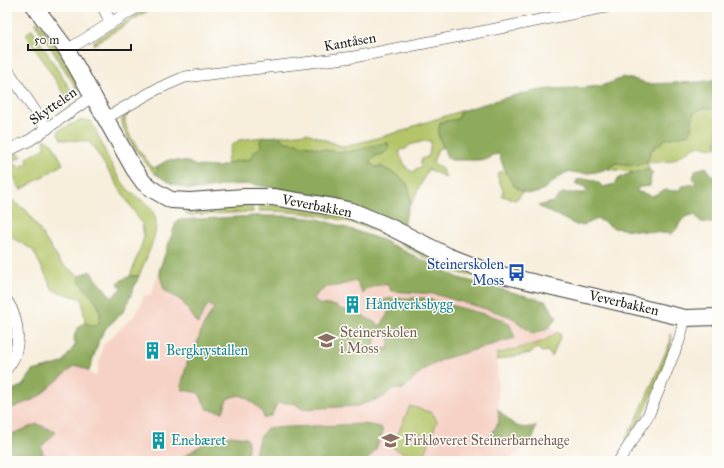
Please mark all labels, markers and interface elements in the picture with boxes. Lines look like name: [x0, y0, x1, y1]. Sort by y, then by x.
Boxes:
scale bar: [28, 26, 131, 52]
street label: Kantåsen: [323, 29, 378, 55]
text: 50 m: [34, 33, 59, 47]
street label: Skyttelen: [26, 83, 80, 128]
street label: Veverbakken: [279, 191, 354, 221]
place label: Steinerskolen Moss: [427, 256, 504, 289]
bus stop icon: Steinerskolen Moss: [507, 262, 527, 282]
street label: Veverbakken: [586, 286, 661, 319]
building icon: Håndverksbygg: [342, 294, 362, 314]
place label: Håndverksbygg: [365, 296, 453, 313]
place label: Steinerskolen i Moss: [340, 324, 417, 357]
school or university icon: Steinerskolen i Moss: [317, 330, 337, 350]
building icon: Bergkrystallen: [143, 340, 163, 360]
place label: Bergkrystallen: [166, 342, 249, 359]
building icon: Enebæret: [148, 430, 168, 450]
school or university icon: Firkløveret Steinerbarnehage: [381, 430, 401, 450]
place label: Enebæret: [171, 432, 226, 449]
place label: Firkløveret Steinerbarnehage: [404, 432, 570, 449]

